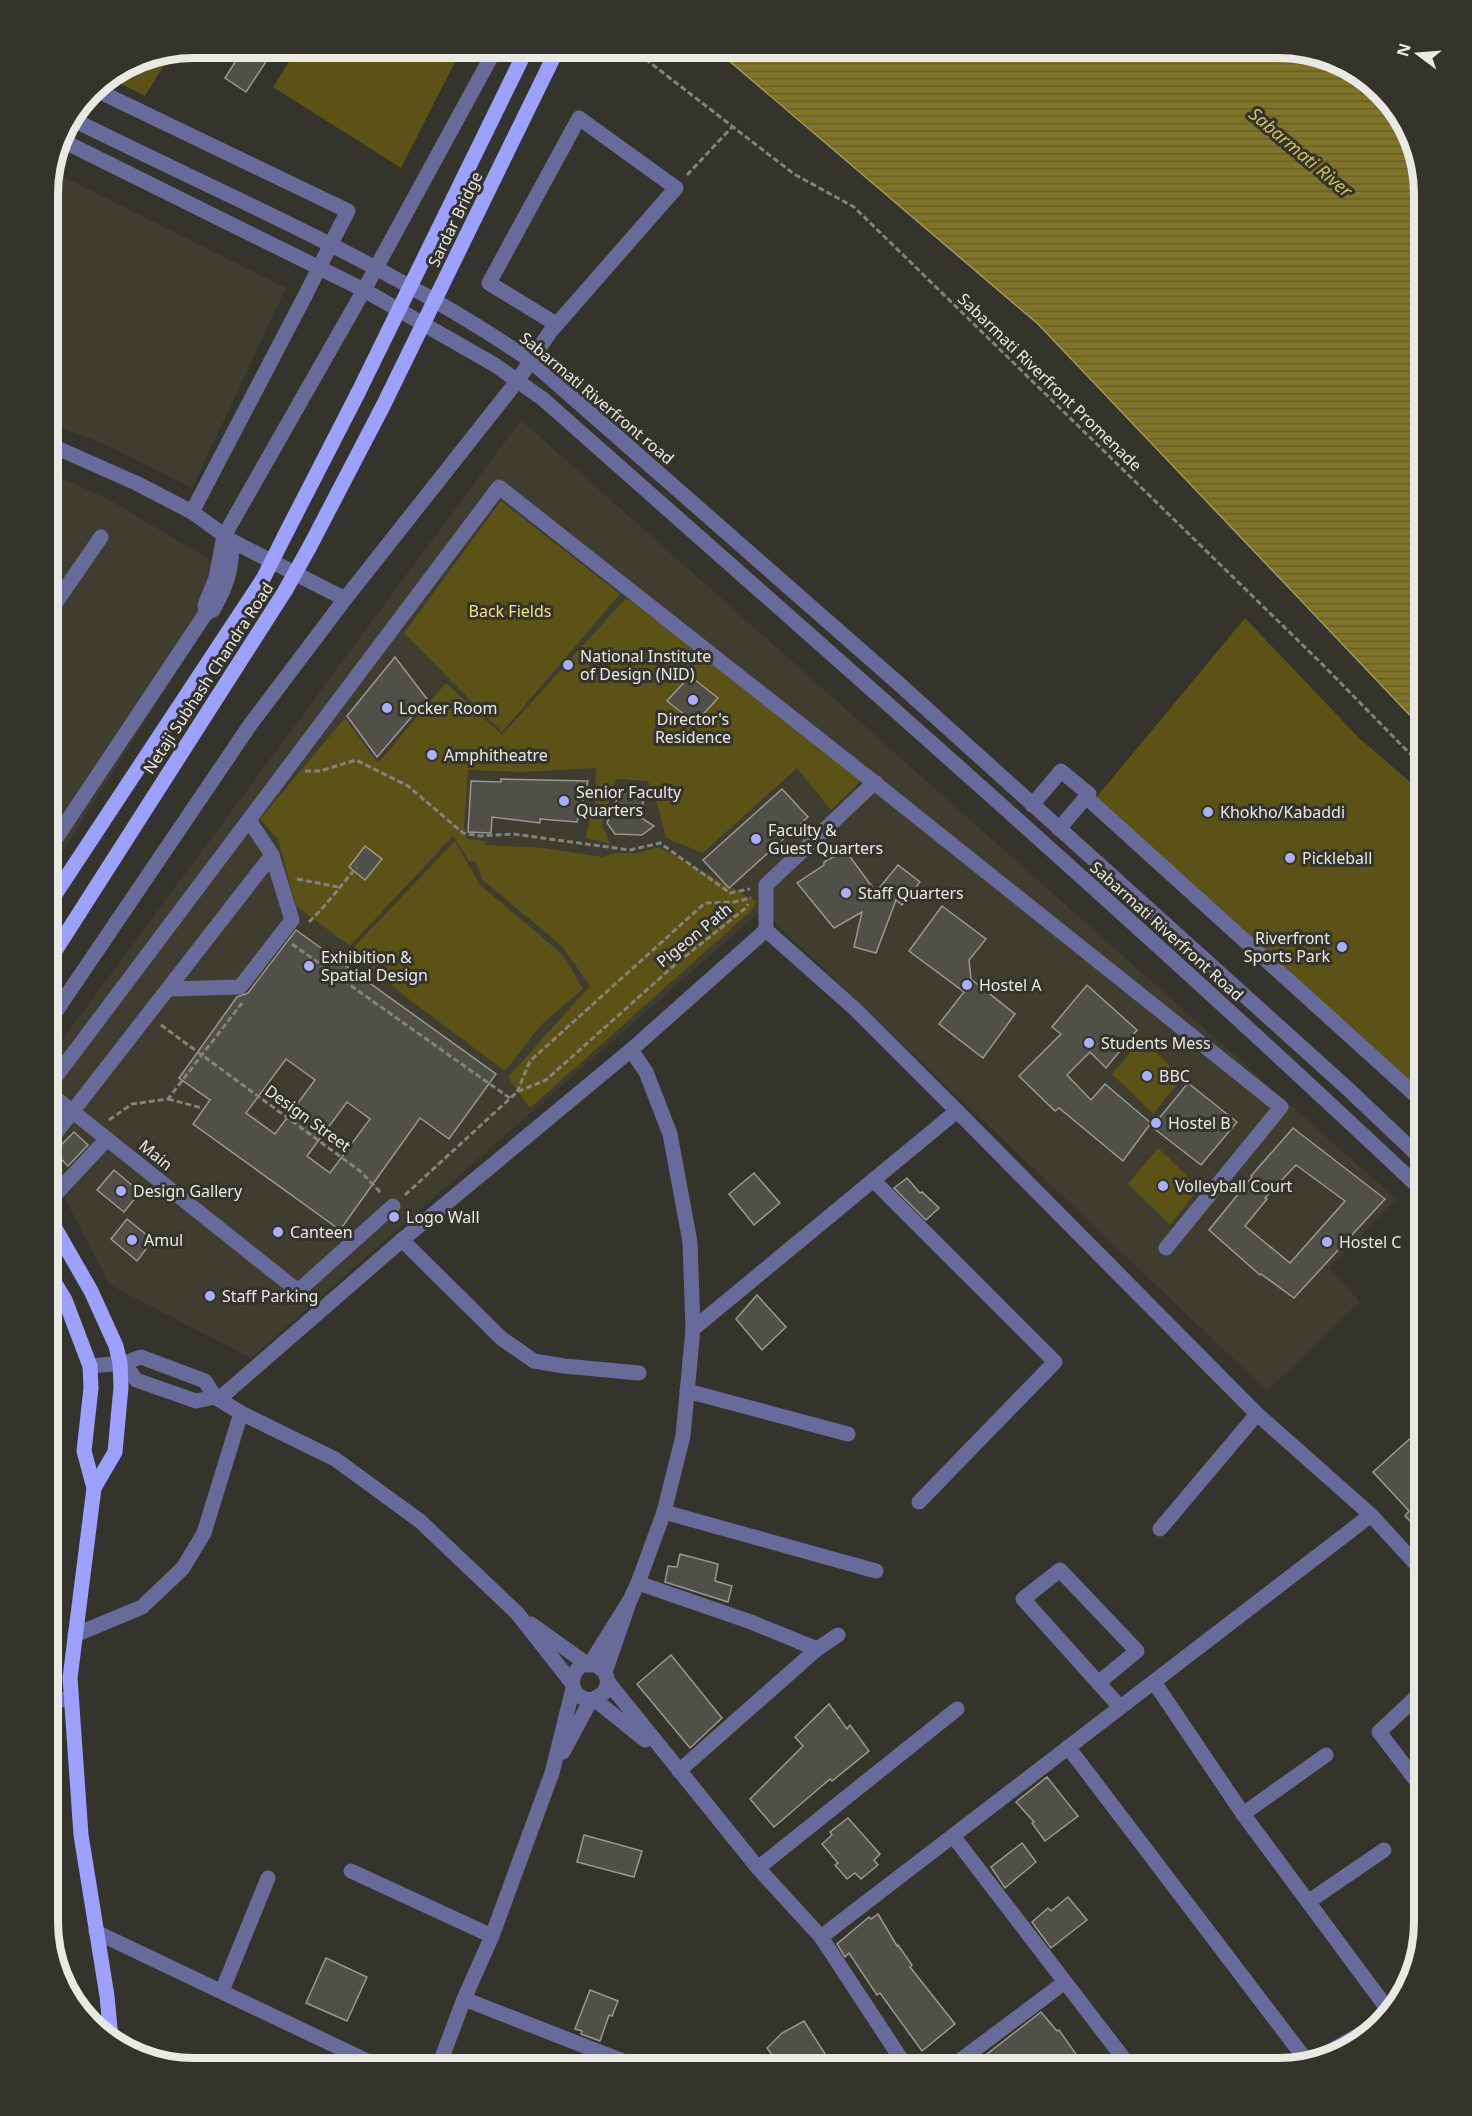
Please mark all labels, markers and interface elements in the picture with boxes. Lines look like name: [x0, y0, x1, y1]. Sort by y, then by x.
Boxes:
north arrow: [1388, 24, 1448, 84]
text: N: [1391, 41, 1416, 59]
water label: Sabarmati River: [1244, 102, 1358, 203]
street label: Sardar Bridge: [422, 168, 488, 270]
street label: Sabarmati Riverfront Promenade: [953, 288, 1147, 476]
street label: Sabarmati Riverfront road: [515, 327, 679, 469]
street label: Netaji Subhash Chandra Road: [138, 578, 278, 778]
park label: Back Fields: [469, 600, 551, 622]
place label: National Institute of Design (NID): [580, 645, 711, 685]
marker: National Institute of Design (NID): [561, 658, 575, 672]
marker: Director's Residence: [686, 693, 700, 707]
place label: Locker Room: [399, 697, 497, 719]
marker: Locker Room: [380, 701, 394, 715]
place label: Director's Residence: [655, 708, 731, 748]
place label: Amphitheatre: [444, 744, 548, 766]
marker: Amphitheatre: [425, 748, 439, 762]
place label: Senior Faculty Quarters: [576, 781, 682, 821]
marker: Senior Faculty Quarters: [557, 794, 571, 808]
place label: Khokho/Kabaddi: [1220, 801, 1345, 823]
marker: Khokho/Kabaddi: [1201, 805, 1215, 819]
place label: Faculty & Guest Quarters: [768, 819, 883, 859]
marker: Faculty & Guest Quarters: [749, 832, 763, 846]
place label: Pickleball: [1302, 847, 1372, 869]
marker: Pickleball: [1283, 851, 1297, 865]
street label: Sabarmati Riverfront Road: [1086, 856, 1248, 1006]
place label: Staff Quarters: [858, 882, 964, 904]
marker: Staff Quarters: [839, 886, 853, 900]
street label: Pigeon Path: [652, 898, 736, 972]
place label: Riverfront Sports Park: [1244, 927, 1330, 967]
marker: Riverfront Sports Park: [1335, 940, 1349, 954]
place label: Exhibition & Spatial Design: [321, 946, 428, 986]
marker: Exhibition & Spatial Design: [302, 959, 316, 973]
place label: Hostel A: [979, 974, 1042, 996]
marker: Hostel A: [960, 978, 974, 992]
place label: Students Mess: [1101, 1032, 1211, 1054]
marker: Students Mess: [1082, 1036, 1096, 1050]
place label: BBC: [1159, 1065, 1190, 1087]
marker: BBC: [1140, 1069, 1154, 1083]
street label: Design Street: [261, 1079, 356, 1157]
place label: Hostel B: [1168, 1112, 1231, 1134]
marker: Hostel B: [1149, 1116, 1163, 1130]
street label: Main: [134, 1135, 178, 1175]
place label: Volleyball Court: [1175, 1175, 1293, 1197]
marker: Volleyball Court: [1156, 1179, 1170, 1193]
place label: Design Gallery: [133, 1180, 243, 1202]
marker: Design Gallery: [114, 1184, 128, 1198]
place label: Logo Wall: [406, 1206, 480, 1228]
marker: Logo Wall: [387, 1210, 401, 1224]
place label: Canteen: [290, 1221, 353, 1243]
marker: Canteen: [271, 1225, 285, 1239]
place label: Amul: [144, 1229, 183, 1251]
place label: Hostel C: [1339, 1231, 1401, 1253]
marker: Amul: [125, 1233, 139, 1247]
marker: Hostel C: [1320, 1235, 1334, 1249]
place label: Staff Parking: [222, 1285, 318, 1307]
marker: Staff Parking: [203, 1289, 217, 1303]

